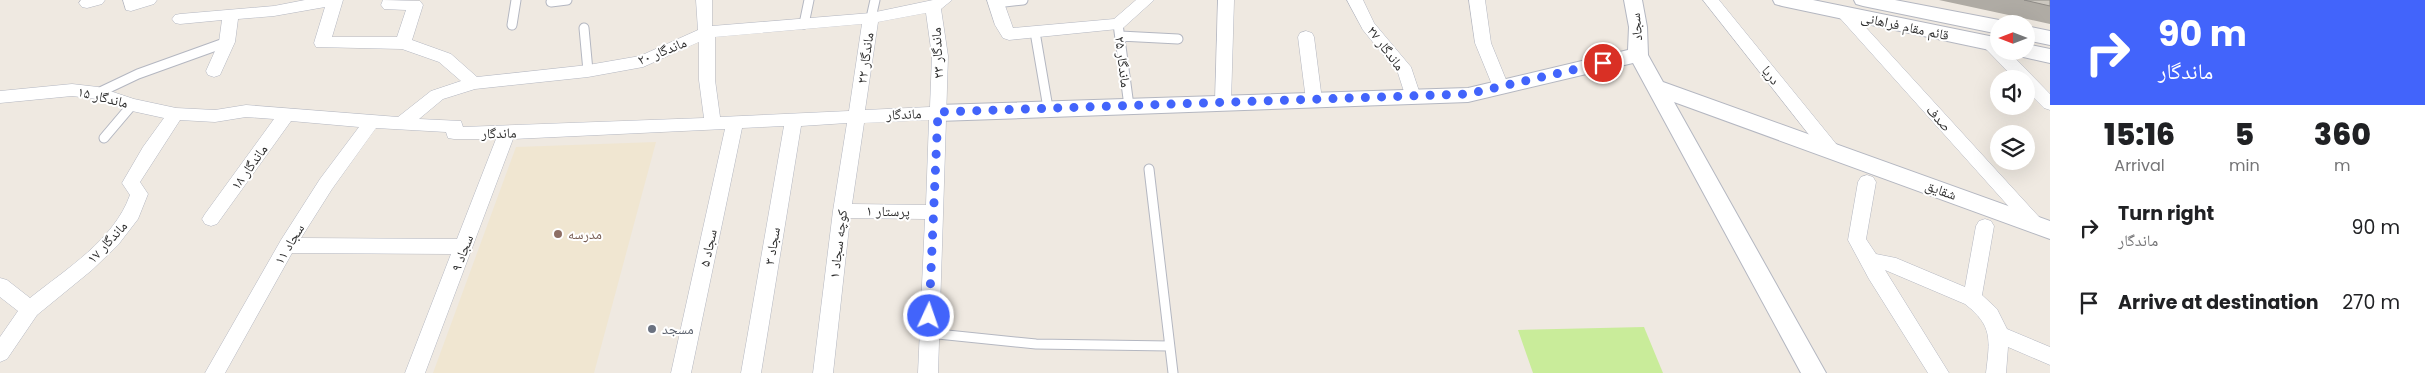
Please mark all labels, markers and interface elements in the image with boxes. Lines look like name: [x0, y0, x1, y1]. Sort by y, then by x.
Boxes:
street label: قائم مقام فراهانی: [1859, 7, 1951, 45]
text: 90 m: [2158, 9, 2247, 58]
street label: سجاد: [1625, 12, 1647, 42]
north arrow: [1990, 15, 2035, 60]
map controls: [1990, 15, 2035, 170]
icon: right: [2075, 20, 2140, 85]
street label: ماندگار ۲۷: [1363, 21, 1409, 75]
street label: ماندگار ۲۳: [926, 27, 948, 79]
street label: ماندگار ۲۲: [852, 31, 878, 85]
street label: ماندگار ۲۰: [634, 32, 690, 70]
street label: ماندگار ۲۵: [1110, 35, 1136, 89]
pin: [1582, 42, 1624, 84]
icon: arrive: [1589, 49, 1617, 77]
text: ماندگار: [2158, 56, 2213, 87]
street label: دریا: [1757, 61, 1785, 89]
button: sound: [1990, 70, 2035, 115]
street label: ماندگار ۱۵: [76, 81, 130, 113]
street label: صدف: [1922, 100, 1956, 136]
street label: ماندگار: [885, 103, 922, 125]
text: 15:16: [2104, 113, 2175, 156]
text: 5: [2235, 113, 2254, 156]
text: 360: [2314, 113, 2371, 156]
street label: ماندگار: [480, 123, 517, 143]
button: layers: [1990, 125, 2035, 170]
street label: ماندگار ۱۸: [226, 140, 272, 194]
text: Arrival: [2114, 154, 2165, 177]
text: min: [2229, 154, 2260, 177]
text: m: [2334, 154, 2351, 177]
street label: شقایق: [1923, 175, 1959, 205]
text: Turn right: [2118, 200, 2214, 227]
street label: پرستار ۱: [866, 201, 910, 221]
street label: کوچه سجاد ۱: [824, 208, 852, 280]
icon: right: [2075, 214, 2103, 242]
text: 90 m: [2351, 214, 2400, 241]
street label: ماندگار ۱۷: [82, 216, 132, 268]
street label: سجاد ۱۱: [269, 220, 309, 268]
place label: مدرسه: [568, 224, 602, 244]
street label: سجاد ۳: [759, 226, 785, 266]
street label: سجاد ۵: [694, 227, 722, 269]
marker: مدرسه: [552, 228, 564, 240]
text: ماندگار: [2118, 229, 2158, 252]
street label: سجاد ۹: [446, 232, 478, 274]
position arrow: [902, 289, 954, 341]
icon: arrive: [2075, 289, 2103, 317]
text: Arrive at destination: [2118, 289, 2319, 316]
text: 270 m: [2342, 289, 2400, 316]
place label: مسجد: [662, 319, 694, 339]
marker: مسجد: [646, 323, 658, 335]

